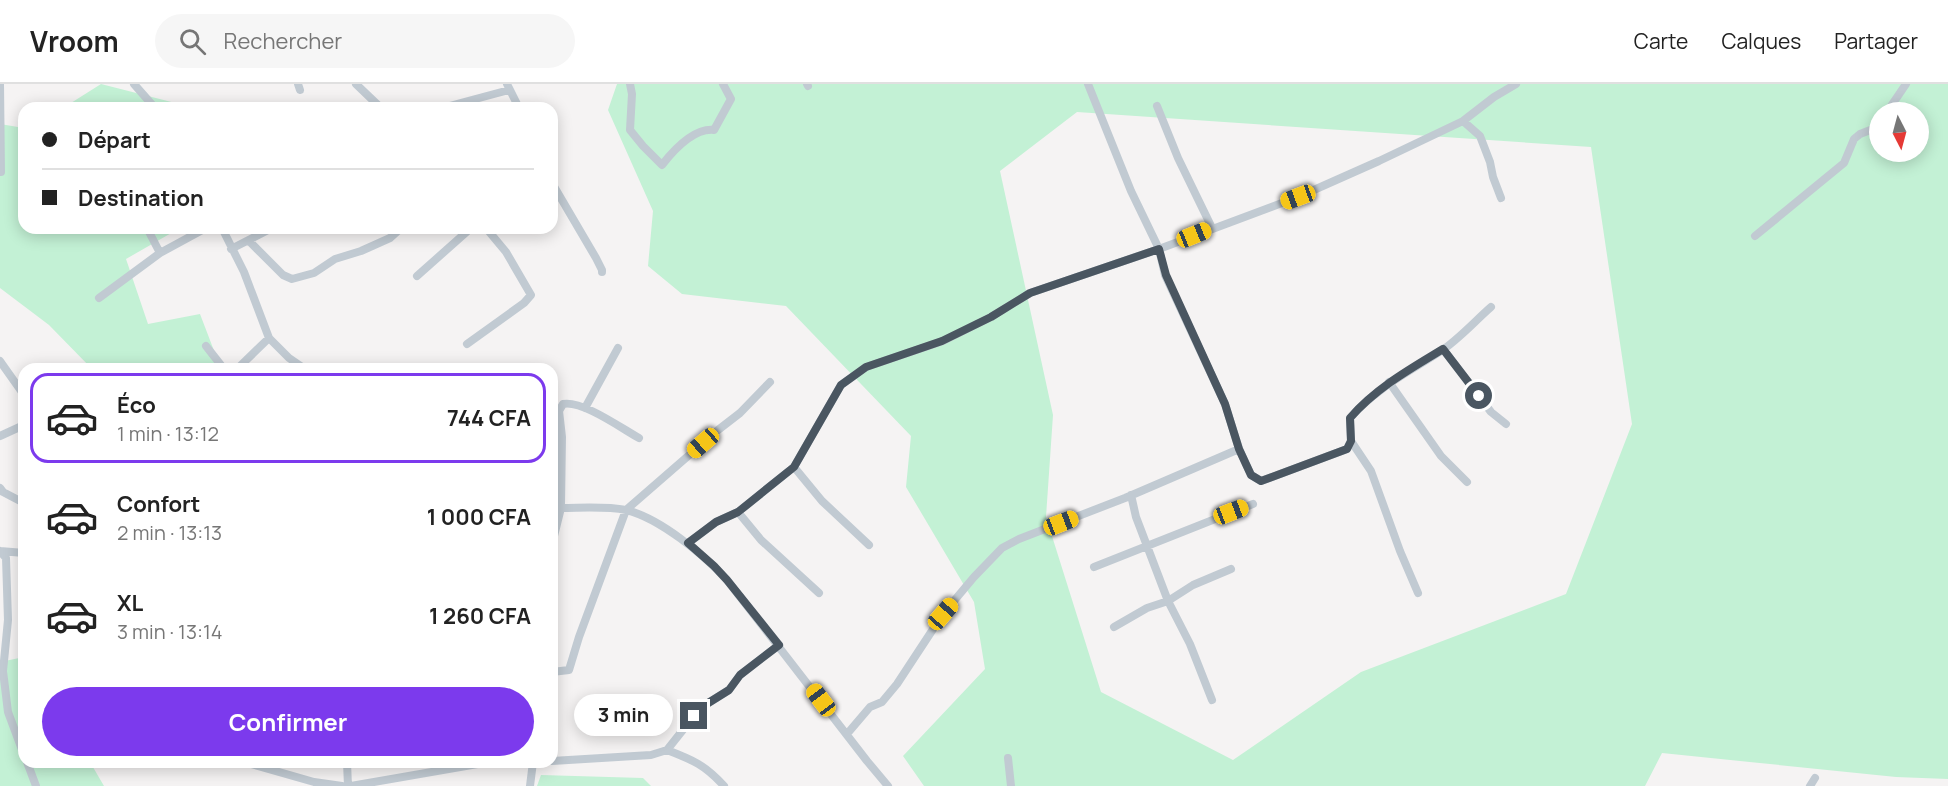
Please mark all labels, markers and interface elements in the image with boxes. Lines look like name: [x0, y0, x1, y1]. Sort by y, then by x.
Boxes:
search box: [155, 14, 575, 68]
text: Vroom: [30, 22, 119, 60]
icon: search: [176, 25, 209, 58]
text: Rechercher: [224, 26, 342, 56]
text: Carte: [1634, 27, 1688, 55]
text: Calques: [1721, 27, 1801, 55]
text: Partager: [1834, 27, 1918, 55]
north arrow: [1869, 102, 1929, 162]
map controls: [1869, 102, 1929, 162]
text: Départ: [78, 125, 151, 155]
car: [1278, 182, 1318, 212]
text: Destination: [78, 183, 204, 213]
car: [1174, 220, 1214, 250]
route start: [1465, 382, 1492, 409]
text: Éco: [117, 390, 156, 420]
icon: car: [45, 391, 99, 445]
text: 744 CFA: [447, 403, 531, 433]
text: 1 min · 13:12: [117, 420, 219, 447]
car: [684, 424, 722, 462]
text: Confort: [117, 489, 200, 519]
icon: car: [45, 490, 99, 544]
car: [1211, 497, 1251, 527]
text: 1 000 CFA: [427, 502, 531, 532]
car: [1041, 508, 1081, 538]
text: 2 min · 13:13: [117, 519, 222, 546]
text: XL: [117, 588, 143, 618]
icon: car: [45, 589, 99, 643]
car: [924, 595, 962, 633]
text: 1 260 CFA: [429, 601, 531, 631]
text: 3 min · 13:14: [117, 618, 223, 645]
car: [803, 680, 839, 720]
button: Confirmer: [42, 687, 534, 756]
callout: 3 min: [574, 695, 673, 737]
text: 3 min: [598, 701, 649, 728]
route end: [680, 702, 707, 729]

